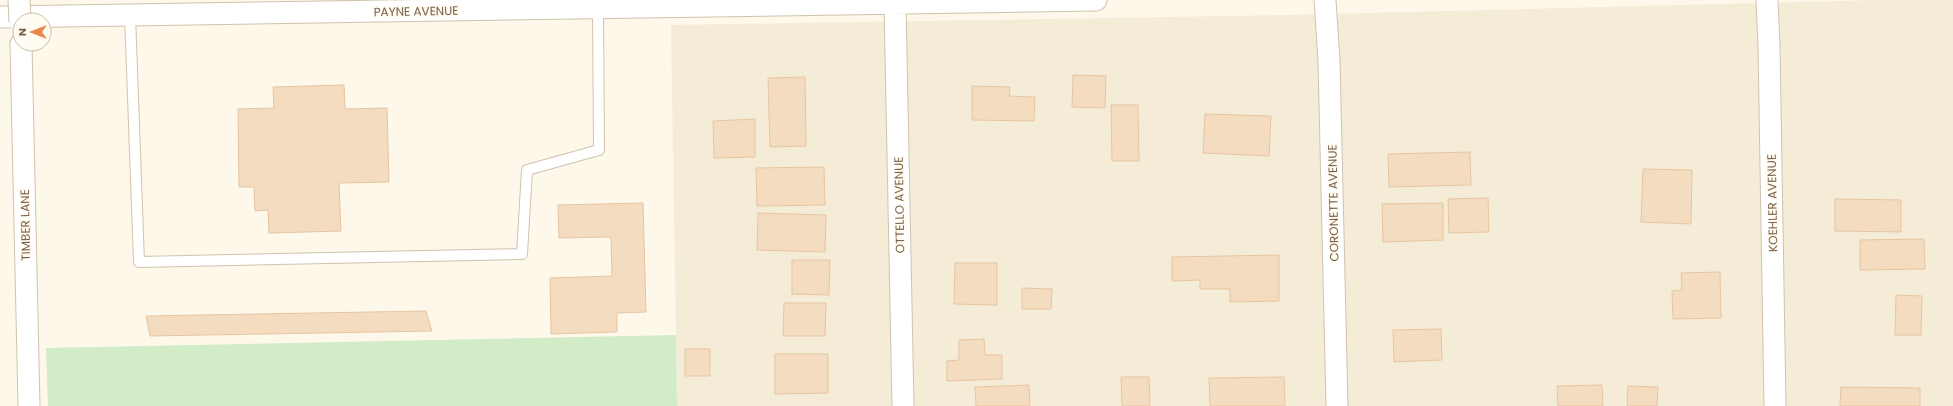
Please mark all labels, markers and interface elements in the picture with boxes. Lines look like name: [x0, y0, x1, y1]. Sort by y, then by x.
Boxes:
street label: PAYNE AVENUE: [373, 2, 459, 20]
north arrow: [12, 12, 52, 52]
text: N: [14, 28, 30, 36]
street label: CORONETTE AVENUE: [1323, 144, 1343, 262]
street label: KOEHLER AVENUE: [1763, 154, 1781, 252]
street label: OTTELLO AVENUE: [890, 157, 908, 253]
street label: TIMBER LANE: [16, 189, 34, 261]

